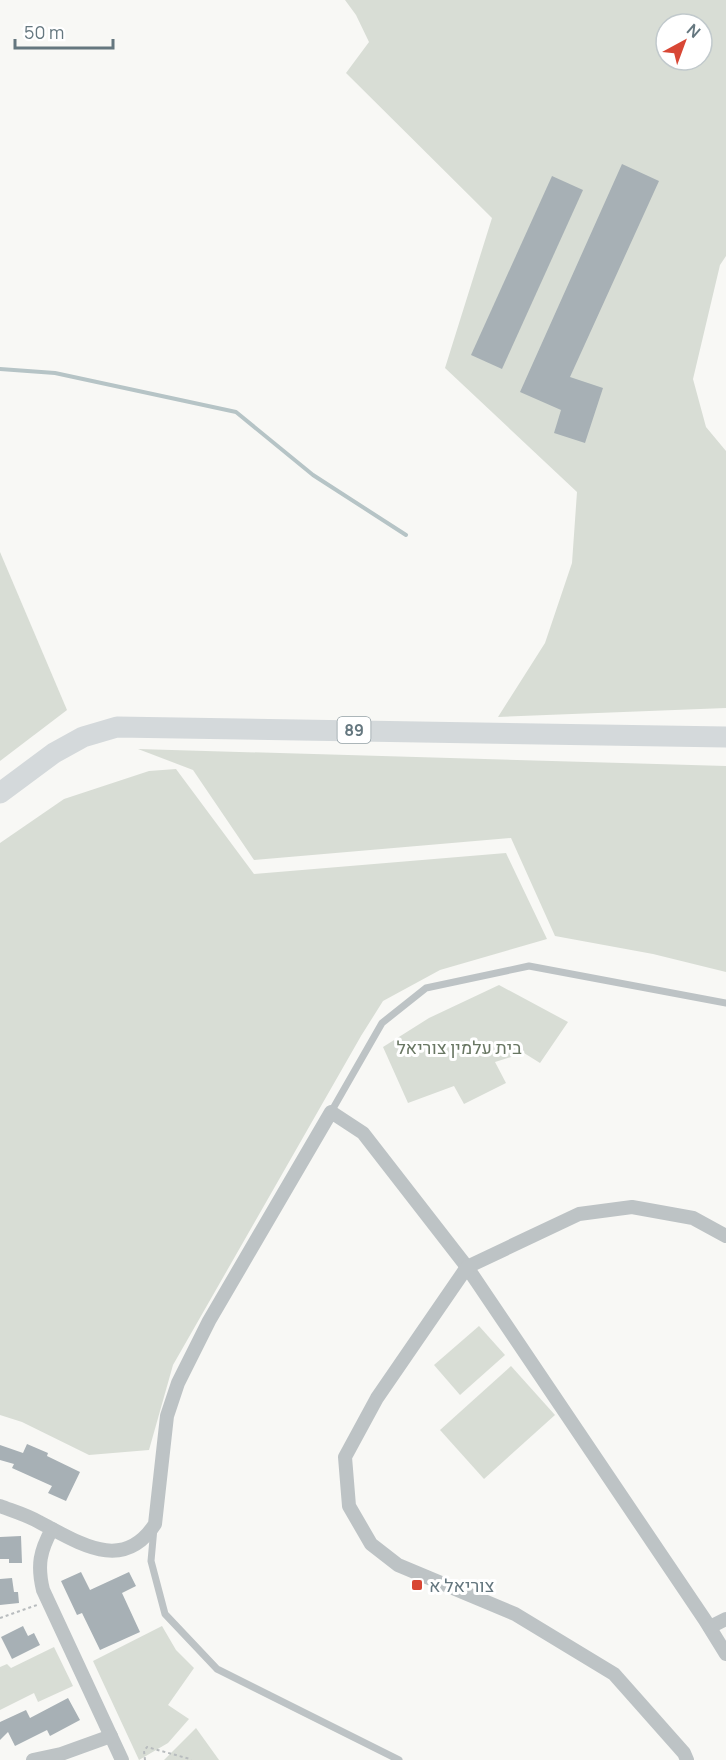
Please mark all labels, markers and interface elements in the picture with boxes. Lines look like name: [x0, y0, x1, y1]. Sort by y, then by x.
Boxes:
scale bar: [15, 12, 112, 50]
north arrow: [654, 12, 714, 72]
text: N: [682, 19, 705, 43]
text: 50 m: [24, 20, 64, 44]
road number: 89: [338, 717, 370, 743]
park label: בית עלמין צוריאל: [396, 1035, 522, 1059]
place label: צוריאל א: [429, 1573, 495, 1597]
marker: צוריאל א: [410, 1578, 424, 1592]

